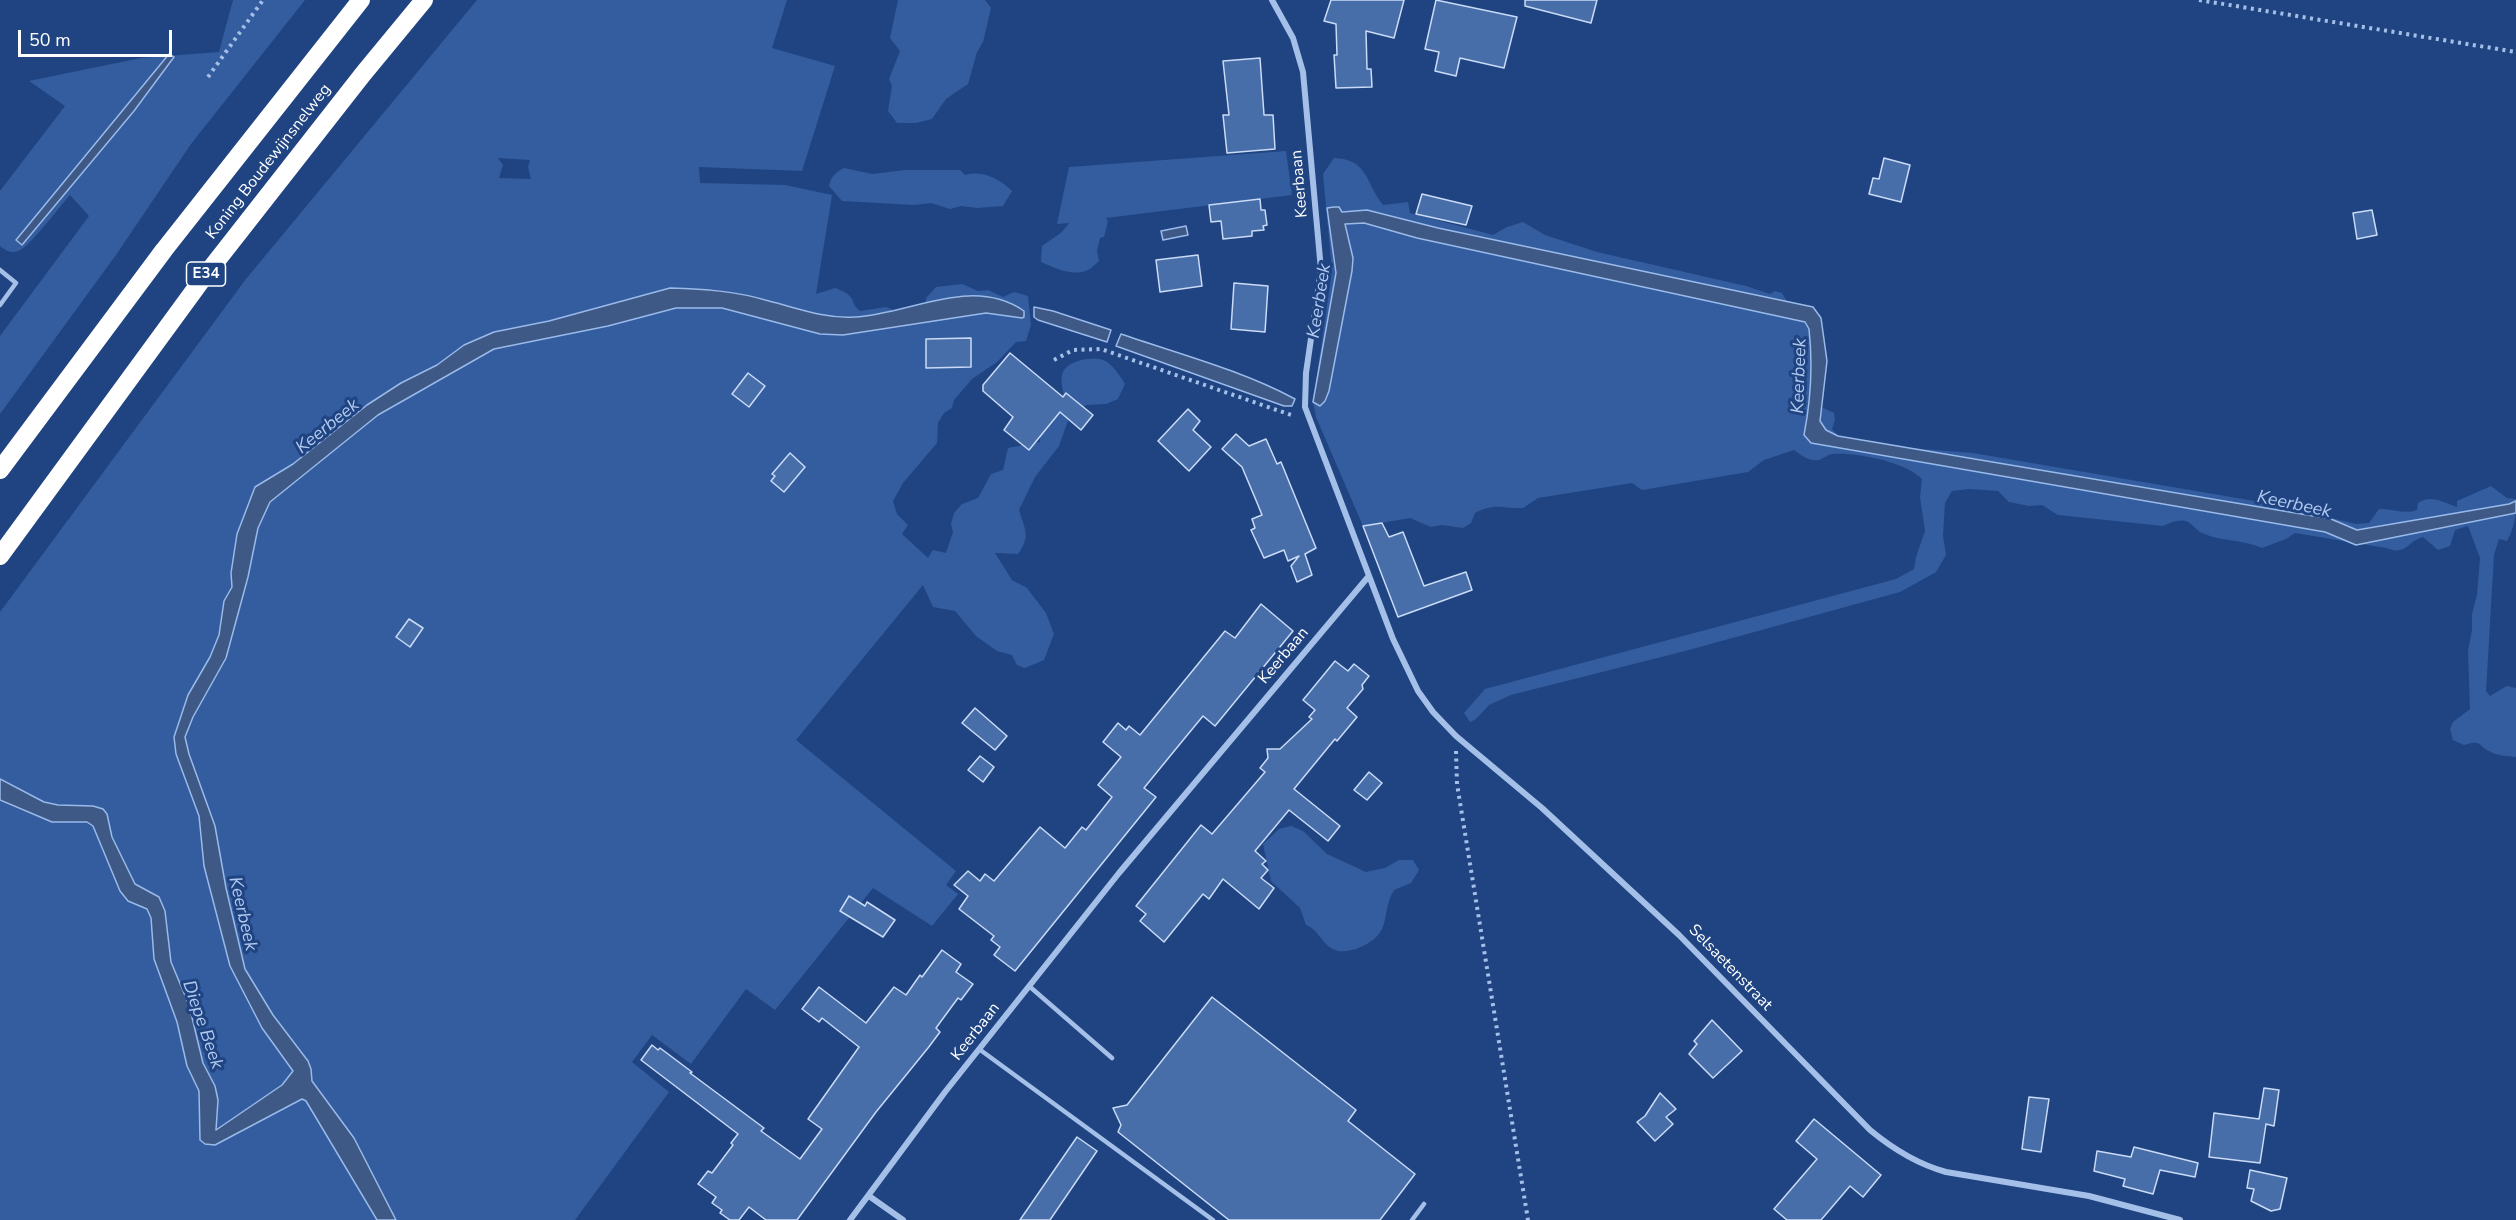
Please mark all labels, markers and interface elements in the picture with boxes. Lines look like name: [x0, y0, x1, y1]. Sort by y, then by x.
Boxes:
scale bar: [21, 18, 176, 56]
text: 50 m: [29, 28, 71, 52]
street label: Koning Boudewijnsnelweg: [202, 81, 336, 243]
street label: Keerbaan: [1287, 149, 1313, 219]
road number: E34: [186, 262, 226, 286]
water label: Keerbeek: [1303, 262, 1337, 340]
water label: Keerbeek: [1788, 338, 1812, 414]
water label: Keerbeek: [292, 395, 364, 459]
water label: Keerbeek: [2255, 487, 2333, 523]
street label: Keerbaan: [1255, 624, 1313, 688]
water label: Keerbeek: [223, 875, 261, 953]
street label: Selsaetenstraat: [1684, 921, 1776, 1015]
water label: Diepe Beek: [177, 978, 227, 1072]
street label: Keerbaan: [948, 999, 1004, 1065]

